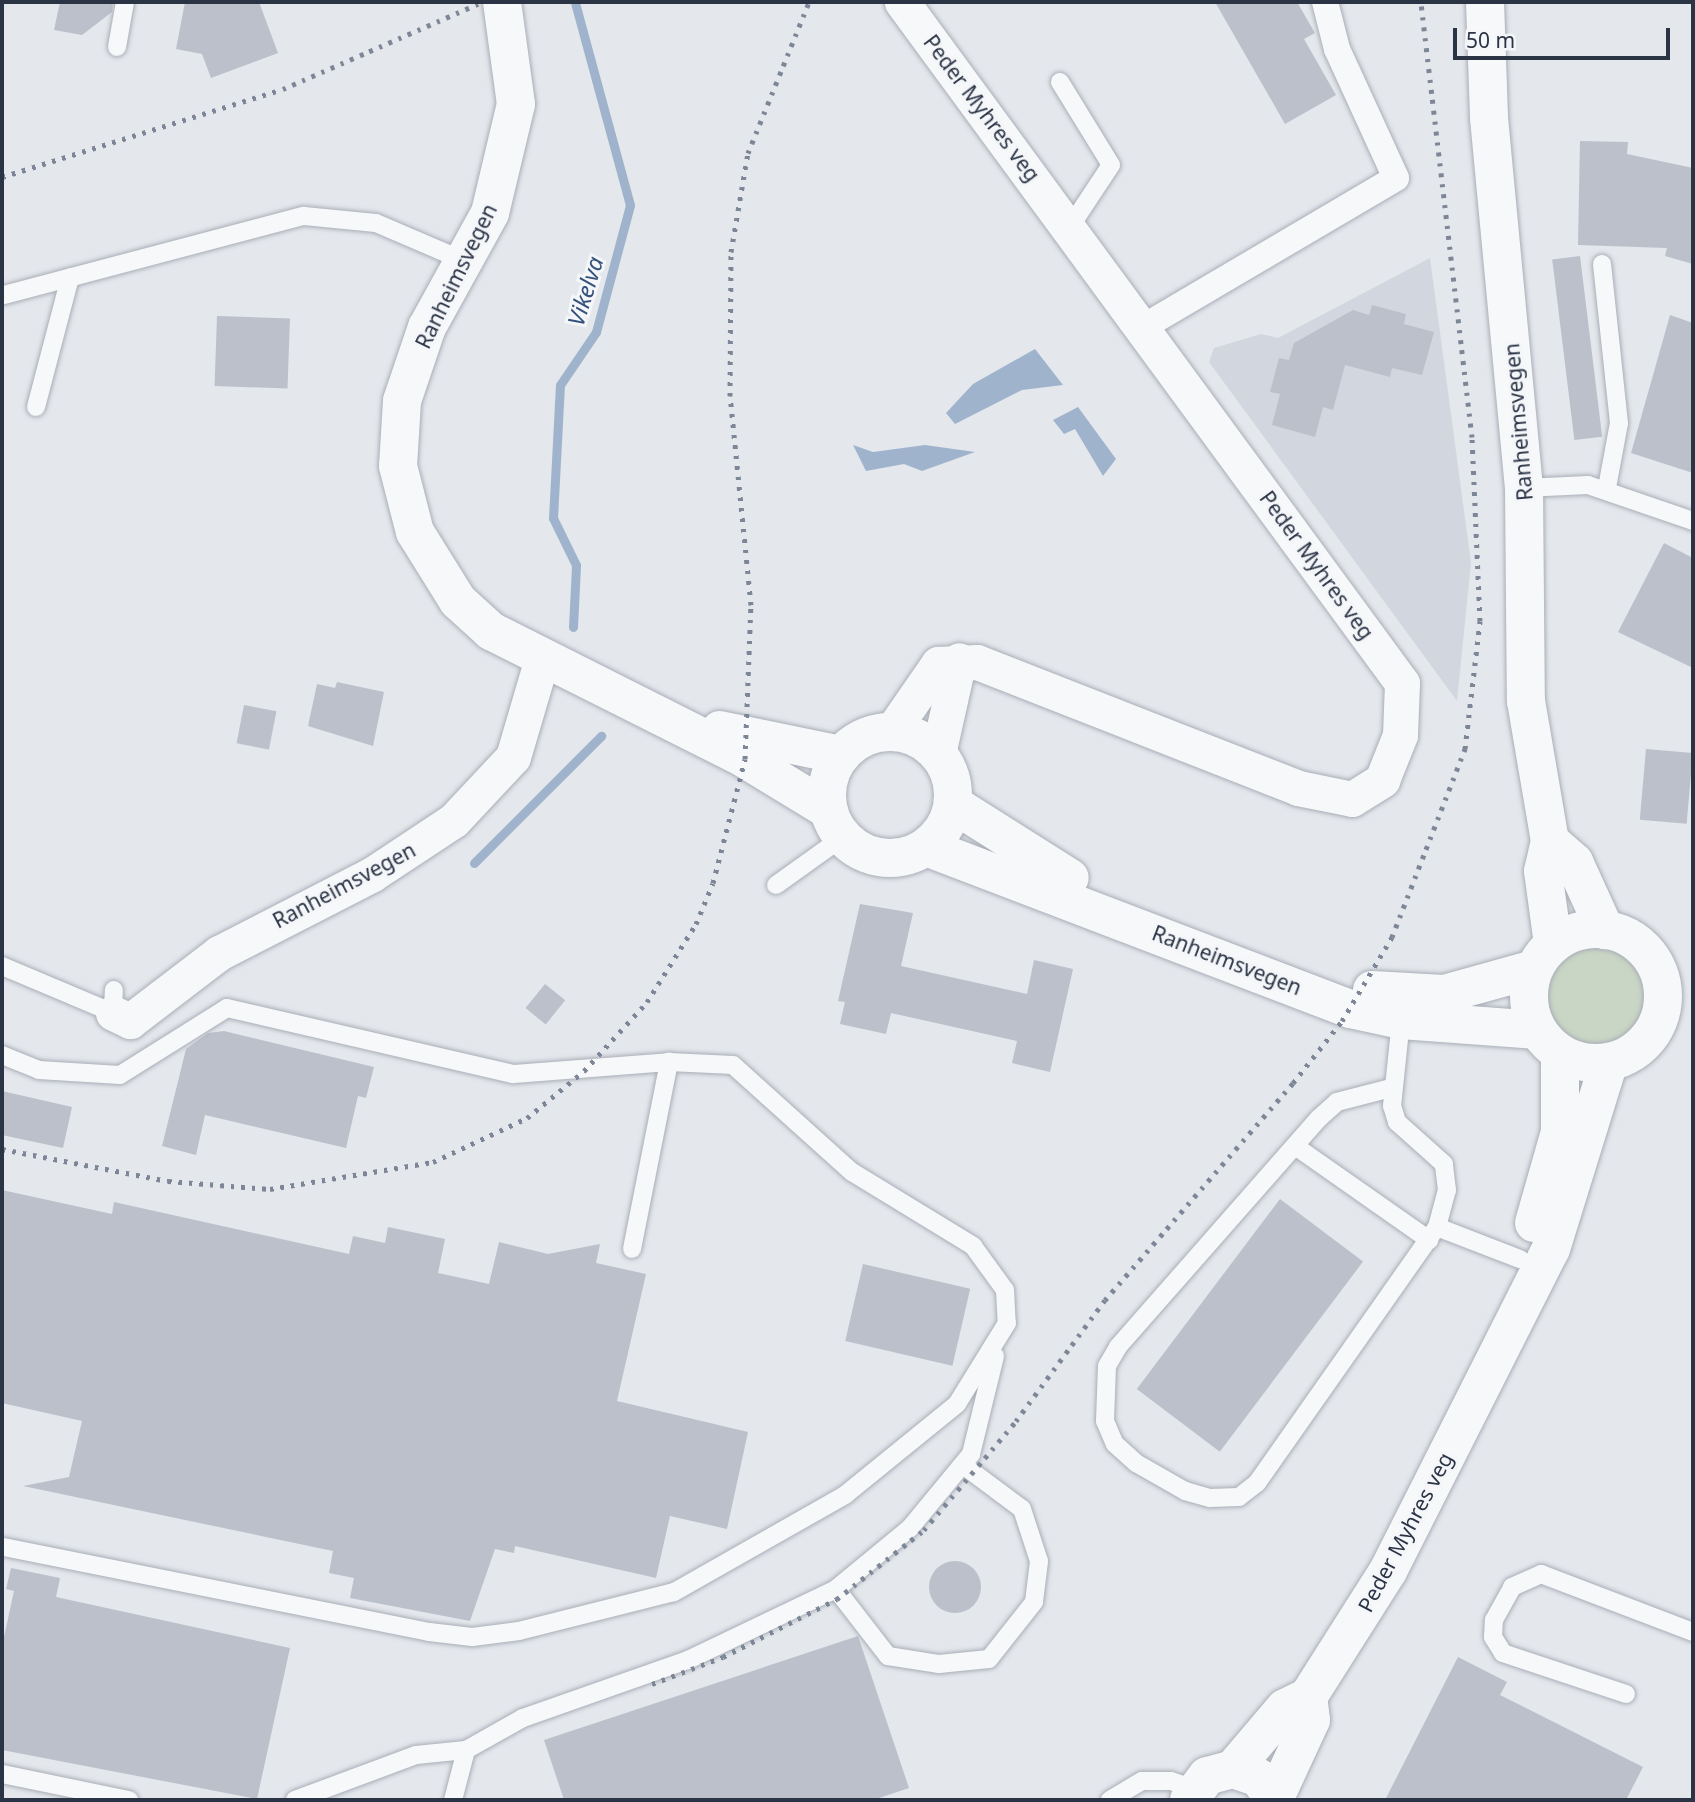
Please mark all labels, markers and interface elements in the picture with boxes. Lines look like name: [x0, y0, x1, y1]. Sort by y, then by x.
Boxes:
scale bar: [1457, 14, 1674, 58]
text: 50 m: [1466, 26, 1515, 54]
street label: Peder Myhres veg: [919, 30, 1045, 186]
street label: Ranheimsvegen: [410, 199, 502, 353]
water label: Vikelva: [561, 253, 609, 329]
street label: Ranheimsvegen: [1499, 342, 1537, 502]
street label: Peder Myhres veg: [1255, 486, 1379, 644]
street label: Ranheimsvegen: [268, 837, 420, 933]
street label: Ranheimsvegen: [1149, 920, 1305, 1000]
street label: Peder Myhres veg: [1352, 1448, 1458, 1616]

